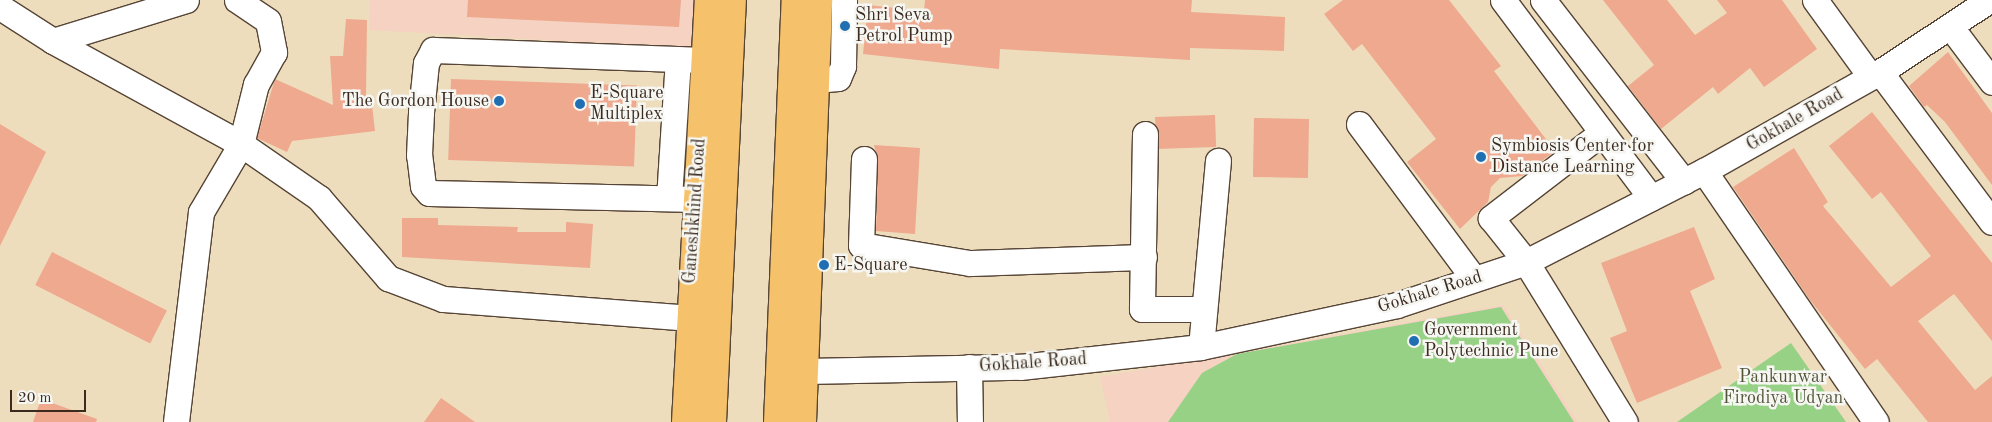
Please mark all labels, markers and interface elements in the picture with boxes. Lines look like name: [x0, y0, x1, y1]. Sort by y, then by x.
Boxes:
place label: Shri Seva Petrol Pump: [855, 5, 953, 48]
marker: Shri Seva Petrol Pump: [839, 20, 851, 32]
place label: E-Square Multiplex: [590, 83, 663, 126]
street label: Gokhale Road: [1743, 84, 1847, 156]
place label: The Gordon House: [342, 90, 489, 112]
marker: The Gordon House: [493, 95, 505, 107]
marker: E-Square Multiplex: [574, 98, 586, 110]
place label: Symbiosis Center for Distance Learning: [1491, 136, 1654, 178]
street label: Ganeshkhind Road: [679, 138, 711, 284]
marker: Symbiosis Center for Distance Learning: [1475, 151, 1487, 163]
place label: E-Square: [834, 254, 907, 276]
marker: E-Square: [818, 259, 830, 271]
street label: Gokhale Road: [1375, 266, 1485, 318]
place label: Government Polytechnic Pune: [1424, 320, 1558, 362]
marker: Government Polytechnic Pune: [1408, 335, 1420, 347]
street label: Gokhale Road: [978, 348, 1088, 378]
park label: Pankunwar Firodiya Udyan: [1723, 367, 1843, 409]
scale bar: [12, 380, 89, 412]
text: 20 m: [18, 391, 52, 406]

